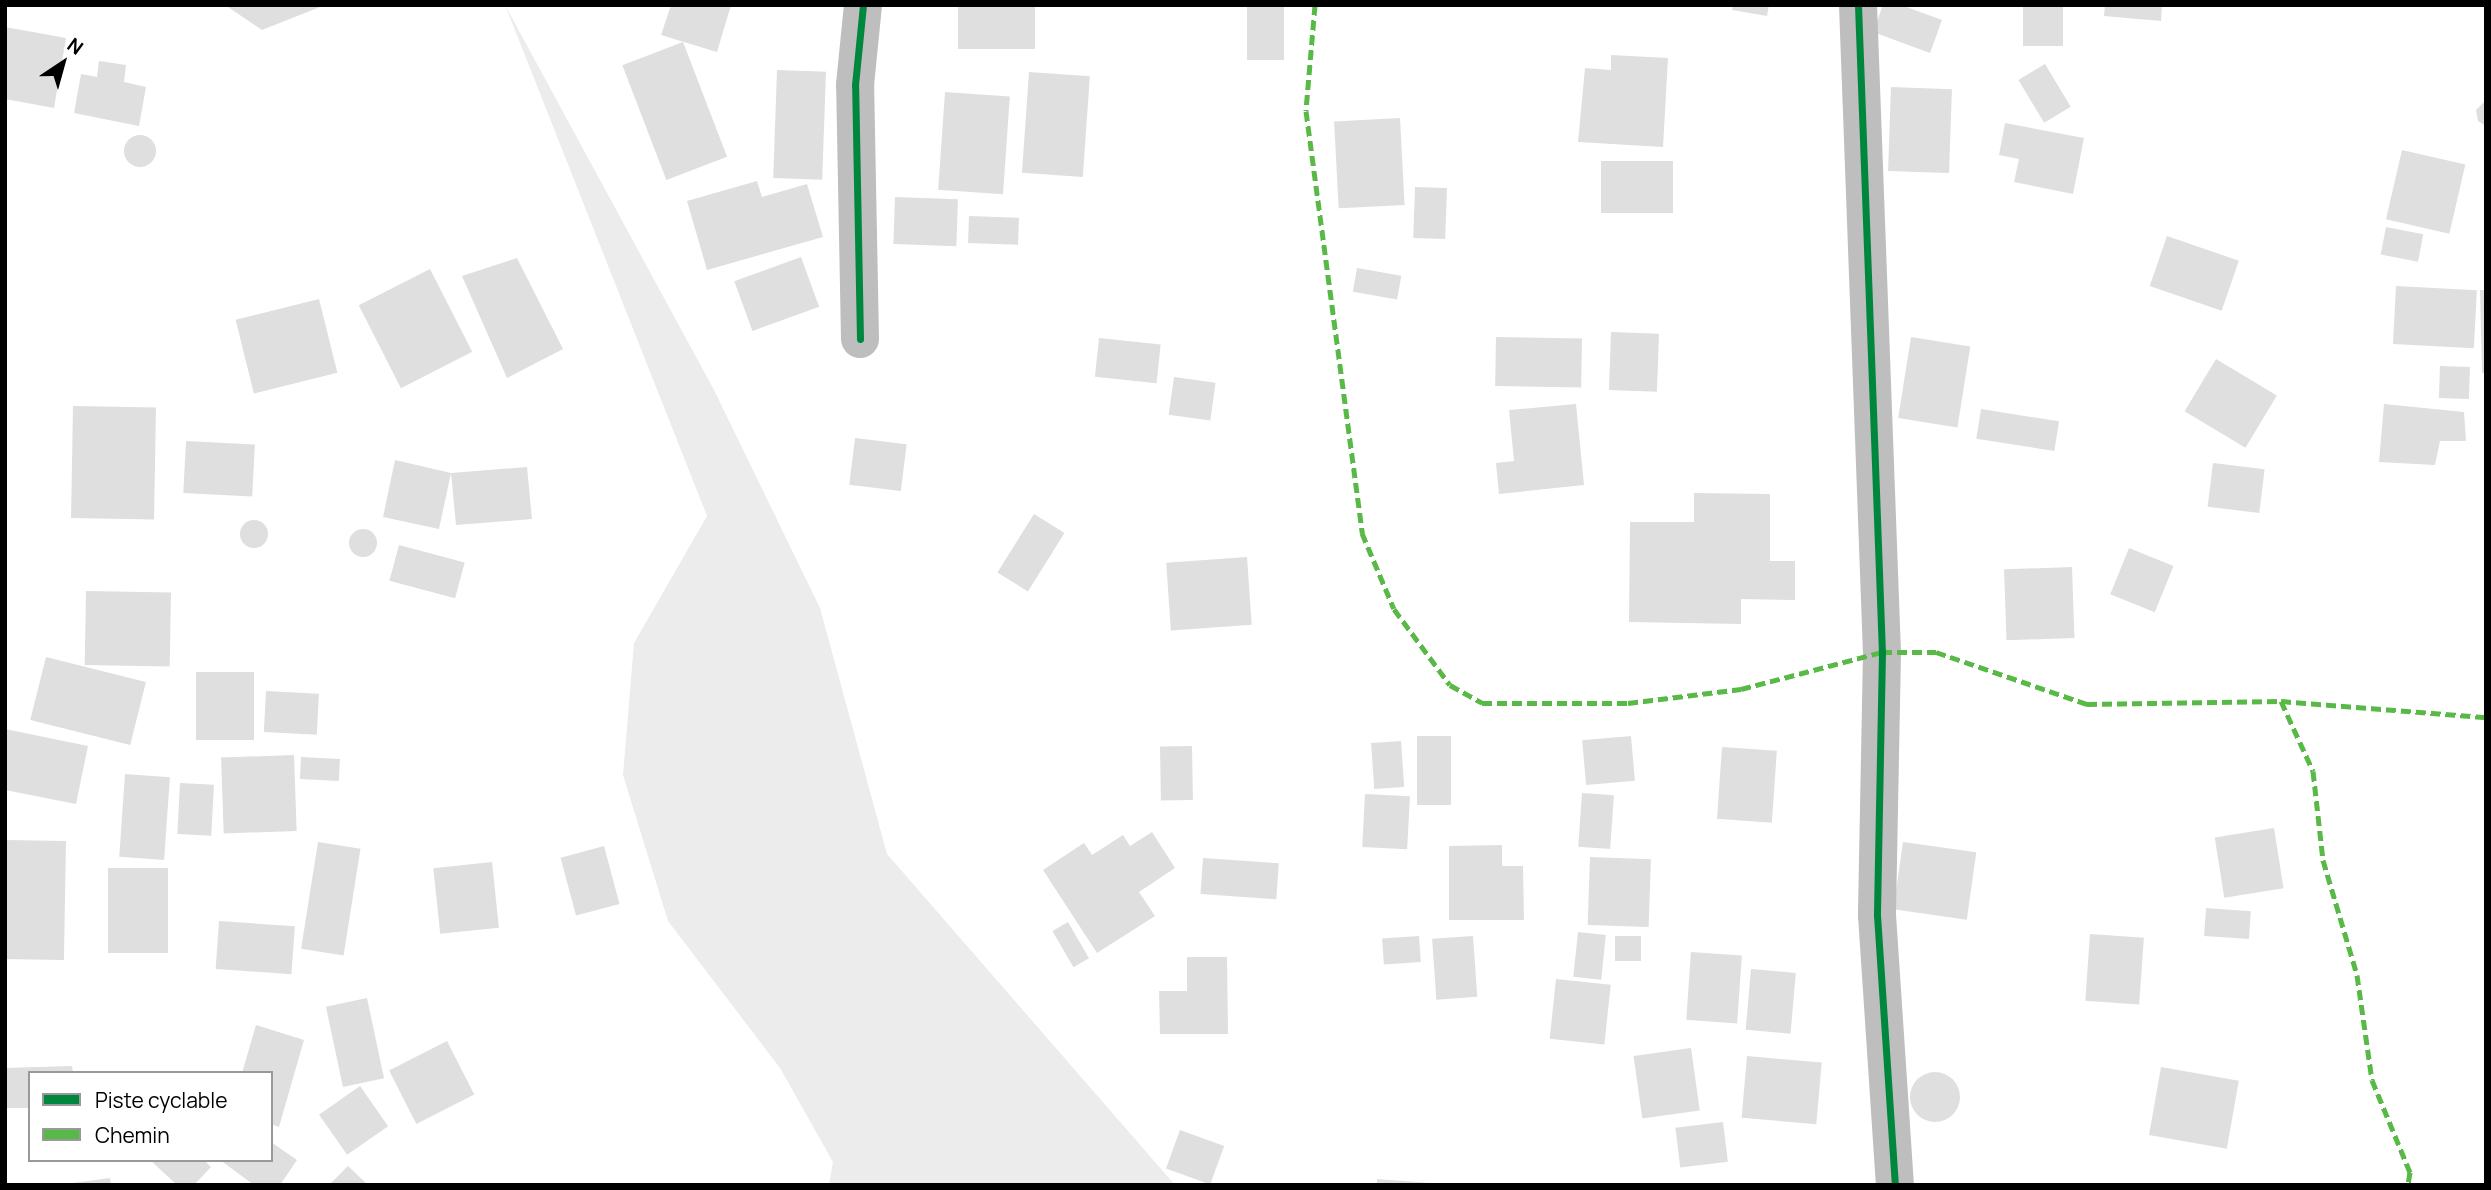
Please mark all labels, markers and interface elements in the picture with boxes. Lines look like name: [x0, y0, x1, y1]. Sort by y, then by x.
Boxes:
north arrow: [28, 28, 98, 98]
text: N: [62, 31, 89, 61]
legend: [28, 1071, 273, 1162]
text: Piste cyclable: [95, 1086, 227, 1114]
text: Chemin: [95, 1121, 170, 1149]

